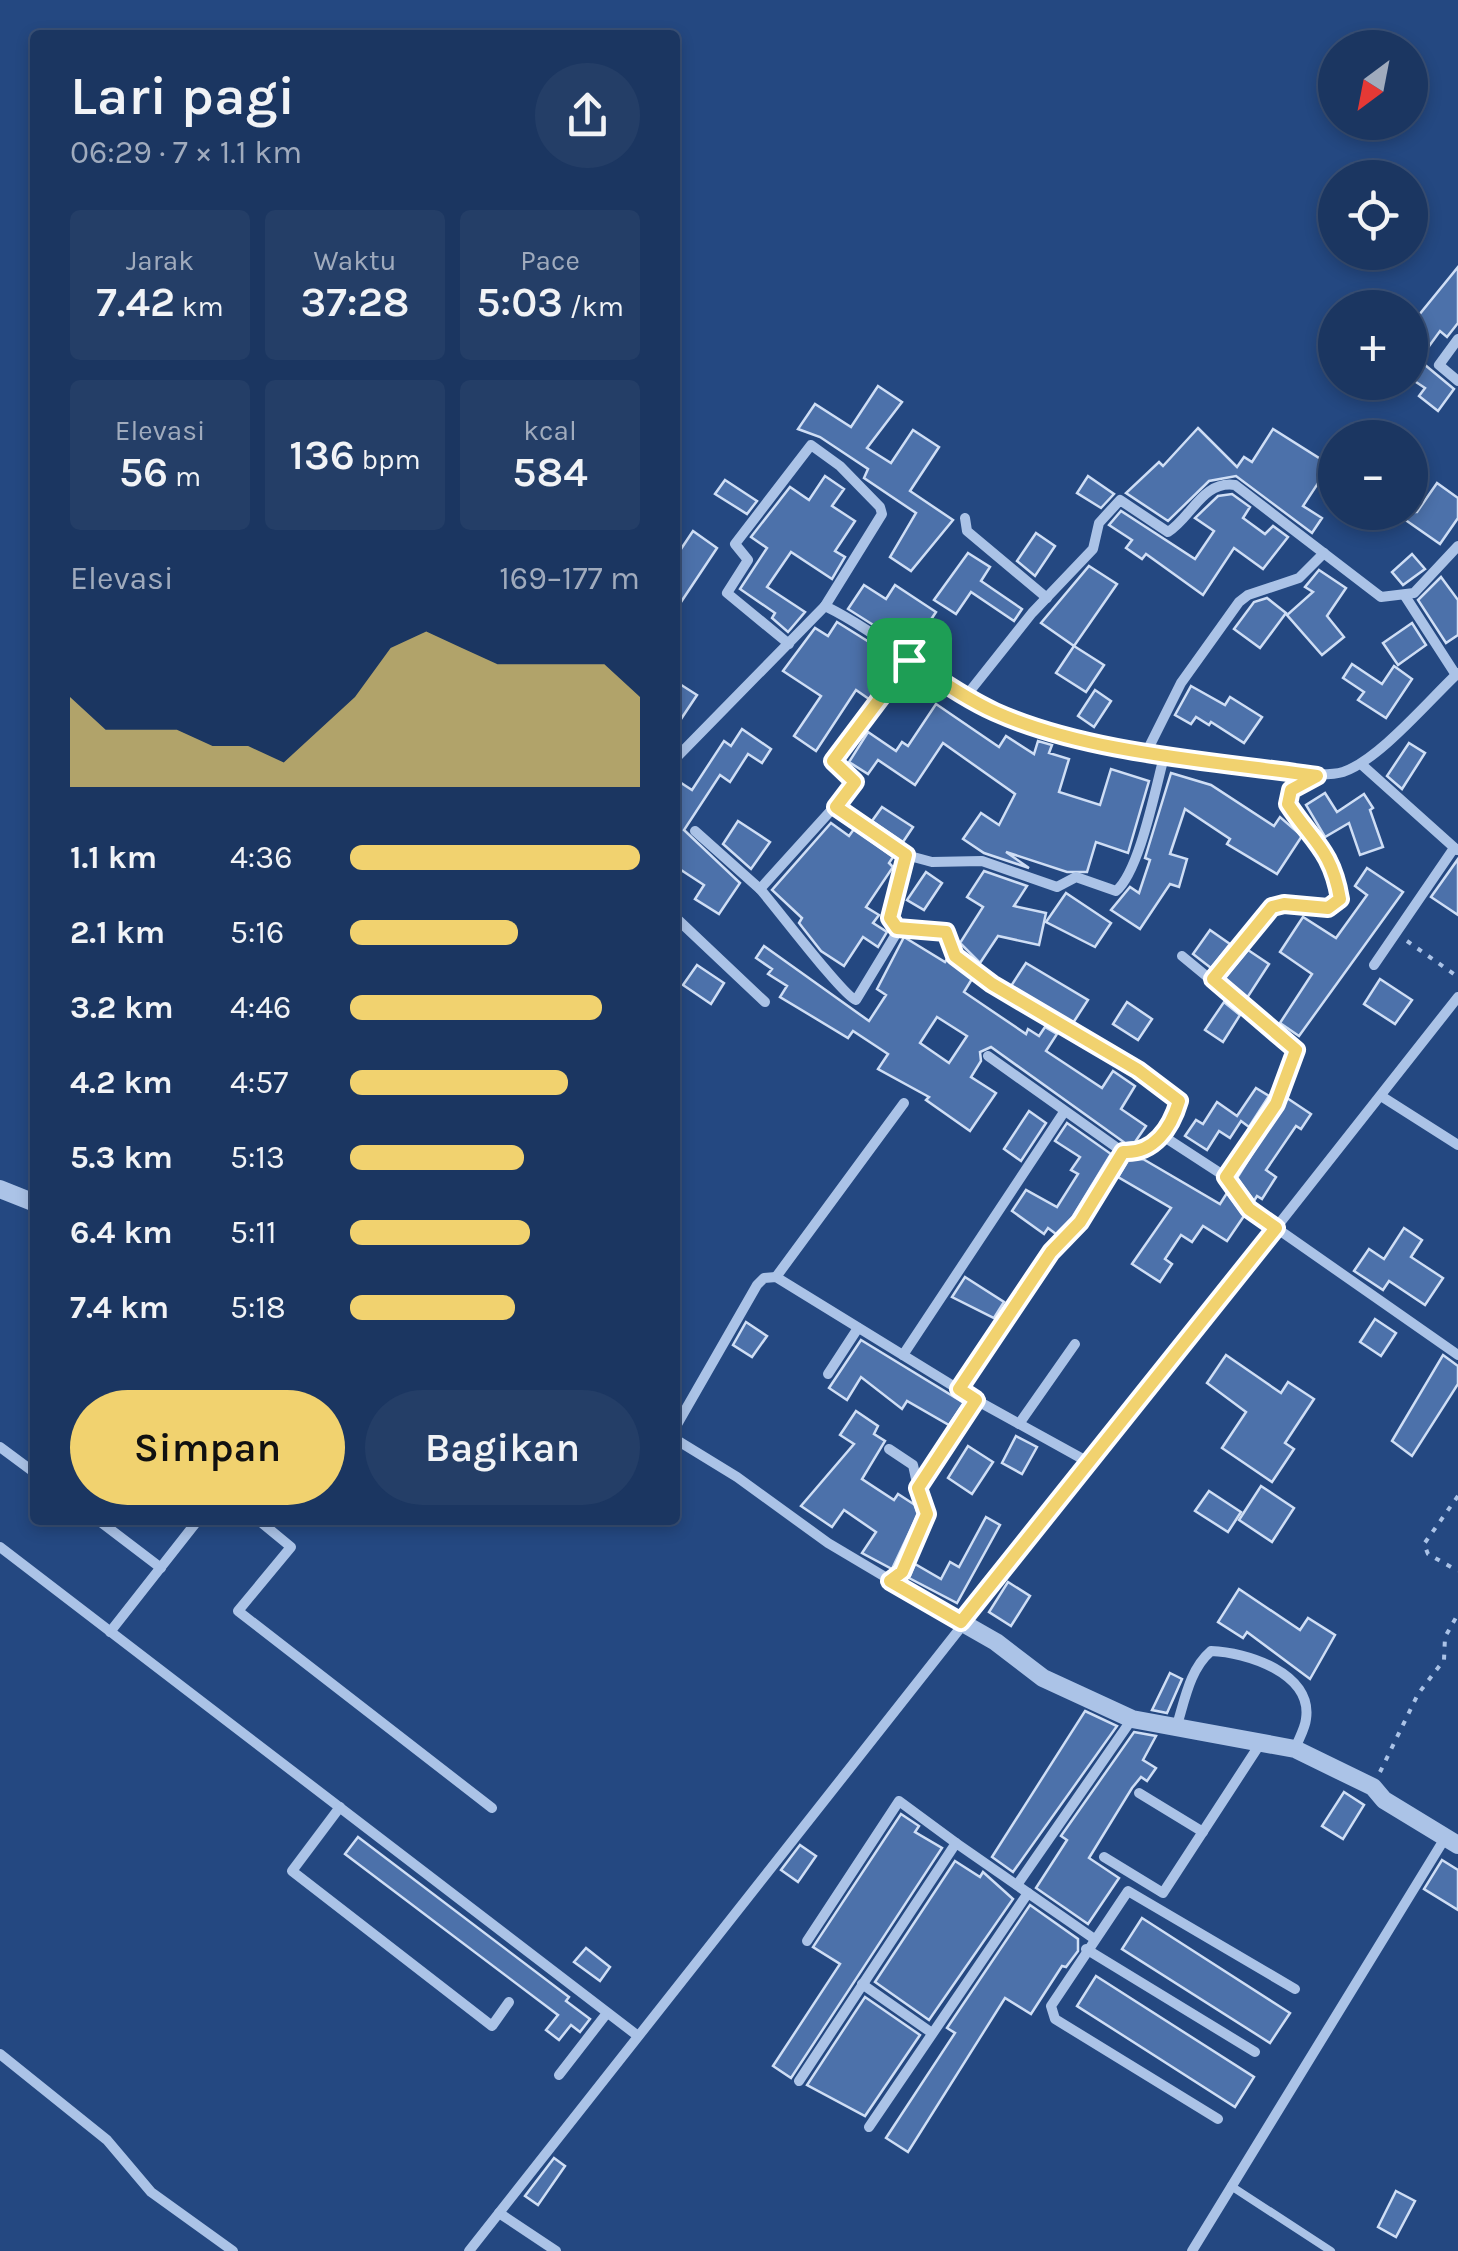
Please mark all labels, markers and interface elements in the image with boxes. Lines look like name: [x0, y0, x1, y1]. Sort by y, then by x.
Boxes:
north arrow: [1318, 30, 1428, 140]
map controls: [1318, 30, 1428, 530]
button: share: [535, 63, 640, 168]
text: Lari pagi: [70, 64, 295, 128]
text: 06:29 · 7 × 1.1 km: [70, 134, 302, 171]
button: locate: [1318, 160, 1428, 270]
text: Jarak: [126, 244, 194, 277]
text: Waktu: [314, 244, 396, 277]
text: Pace: [520, 244, 580, 277]
text: 7.42: [96, 277, 175, 327]
text: 37:28: [300, 277, 410, 327]
text: 5:03: [476, 277, 563, 327]
text: km: [175, 290, 224, 323]
text: /km: [563, 290, 624, 323]
button: +: [1318, 290, 1428, 400]
text: Elevasi: [115, 414, 205, 447]
text: kcal: [523, 414, 577, 447]
button: −: [1318, 420, 1428, 530]
text: 136: [289, 430, 355, 480]
text: bpm: [355, 443, 421, 476]
text: 56: [119, 447, 168, 497]
text: 584: [512, 447, 588, 497]
text: m: [168, 460, 201, 493]
text: Elevasi: [70, 560, 173, 597]
text: 169–177 m: [499, 560, 640, 597]
pin: [867, 618, 952, 703]
icon: arrive: [882, 633, 937, 688]
text: 1.1 km: [70, 839, 157, 876]
text: 4:36: [230, 839, 292, 876]
text: 2.1 km: [70, 914, 165, 951]
text: 5:16: [230, 914, 284, 951]
text: 3.2 km: [70, 989, 174, 1026]
text: 4:46: [230, 989, 291, 1026]
text: 4.2 km: [70, 1064, 173, 1101]
text: 4:57: [230, 1064, 288, 1101]
text: 5.3 km: [70, 1139, 173, 1176]
text: 5:13: [230, 1139, 285, 1176]
text: 6.4 km: [70, 1214, 173, 1251]
text: 5:11: [230, 1214, 277, 1251]
text: 7.4 km: [70, 1289, 169, 1326]
text: 5:18: [230, 1289, 286, 1326]
button: Simpan: [70, 1390, 345, 1505]
button: Bagikan: [365, 1390, 640, 1505]

